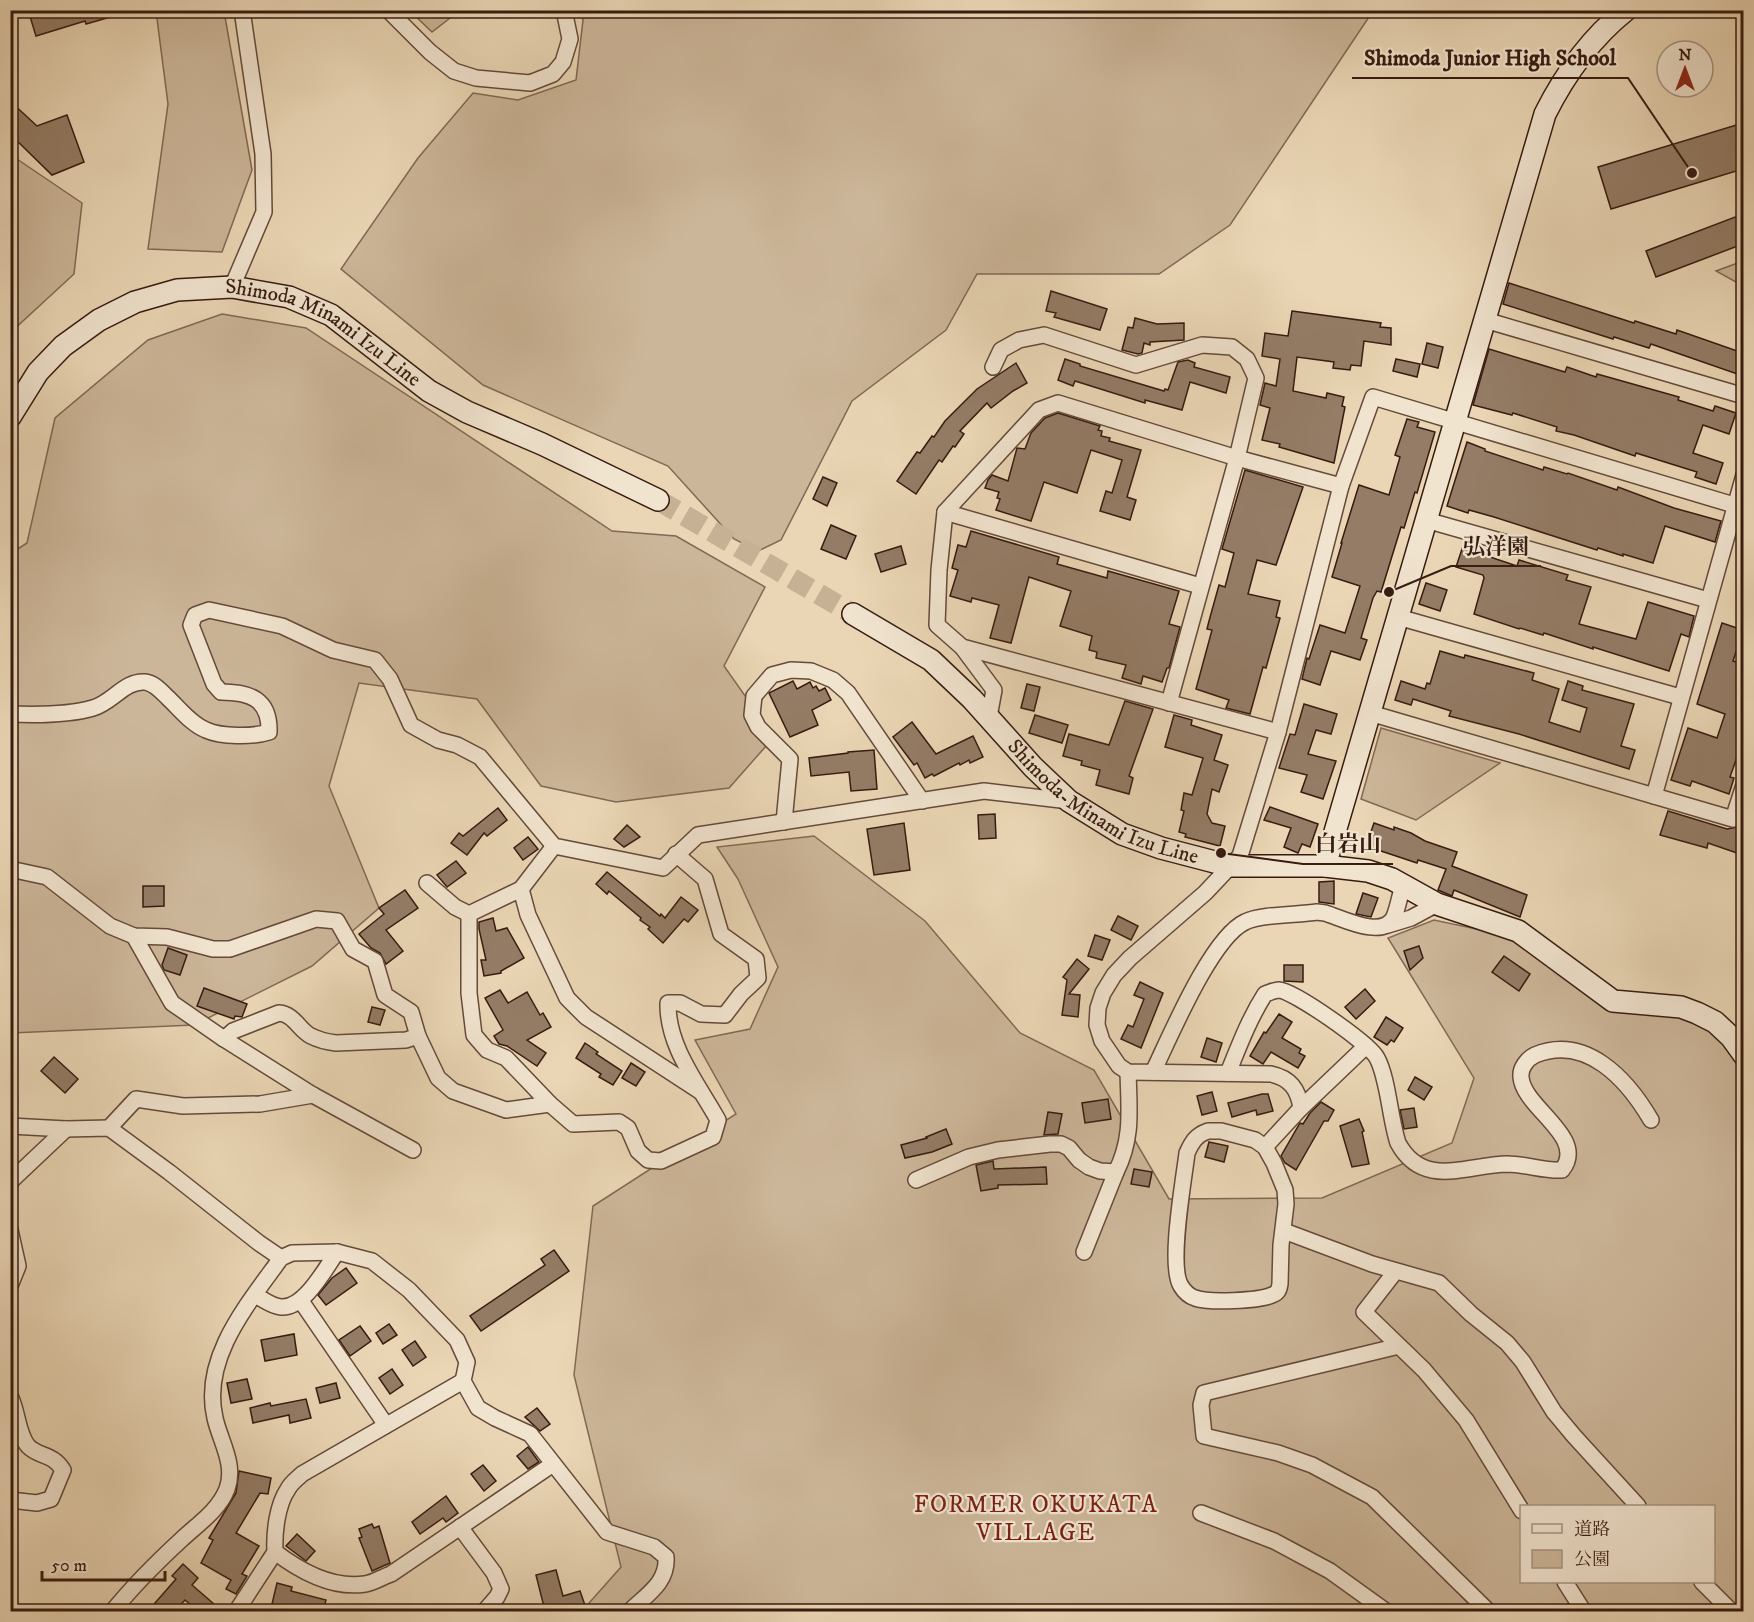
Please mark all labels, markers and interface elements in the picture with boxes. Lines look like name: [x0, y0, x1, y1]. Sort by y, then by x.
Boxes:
callout: Shimoda Junior High School: [1352, 38, 1628, 78]
north arrow: [1655, 39, 1715, 99]
text: Shimoda Junior High School: [1364, 45, 1616, 72]
text: N: [1678, 45, 1692, 65]
street label: Shimoda Minami Izu Line: [225, 274, 426, 393]
callout: 弘洋園: [1451, 526, 1541, 566]
text: 弘洋園: [1463, 534, 1529, 561]
street label: Shimoda-Minami Izu Line: [1002, 734, 1202, 870]
callout: 白岩山: [1303, 824, 1393, 864]
text: 白岩山: [1315, 831, 1381, 858]
district label: FORMER OKUKATA VILLAGE: [914, 1490, 1158, 1548]
legend: [1520, 1505, 1715, 1583]
text: 道路: [1574, 1519, 1610, 1541]
scale bar: [42, 1544, 165, 1582]
text: 公園: [1574, 1549, 1610, 1571]
text: 50 m: [51, 1555, 87, 1577]

